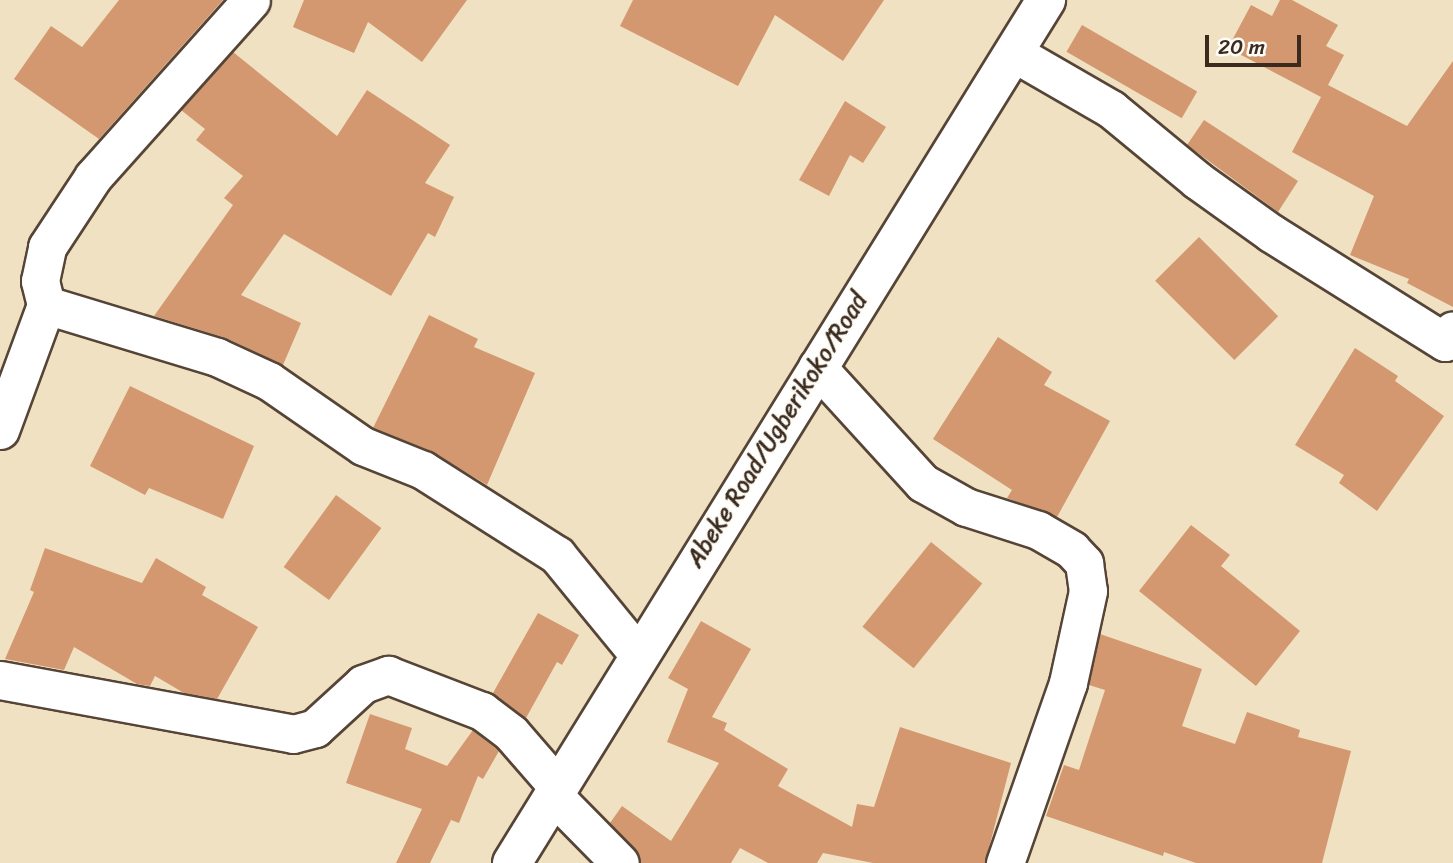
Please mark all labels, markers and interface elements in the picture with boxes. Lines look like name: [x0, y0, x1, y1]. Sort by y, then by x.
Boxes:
scale bar: [1208, 21, 1304, 65]
text: 20 m: [1218, 28, 1265, 66]
street label: Abeke Road/Ugberikoko/Road: [680, 287, 874, 573]

